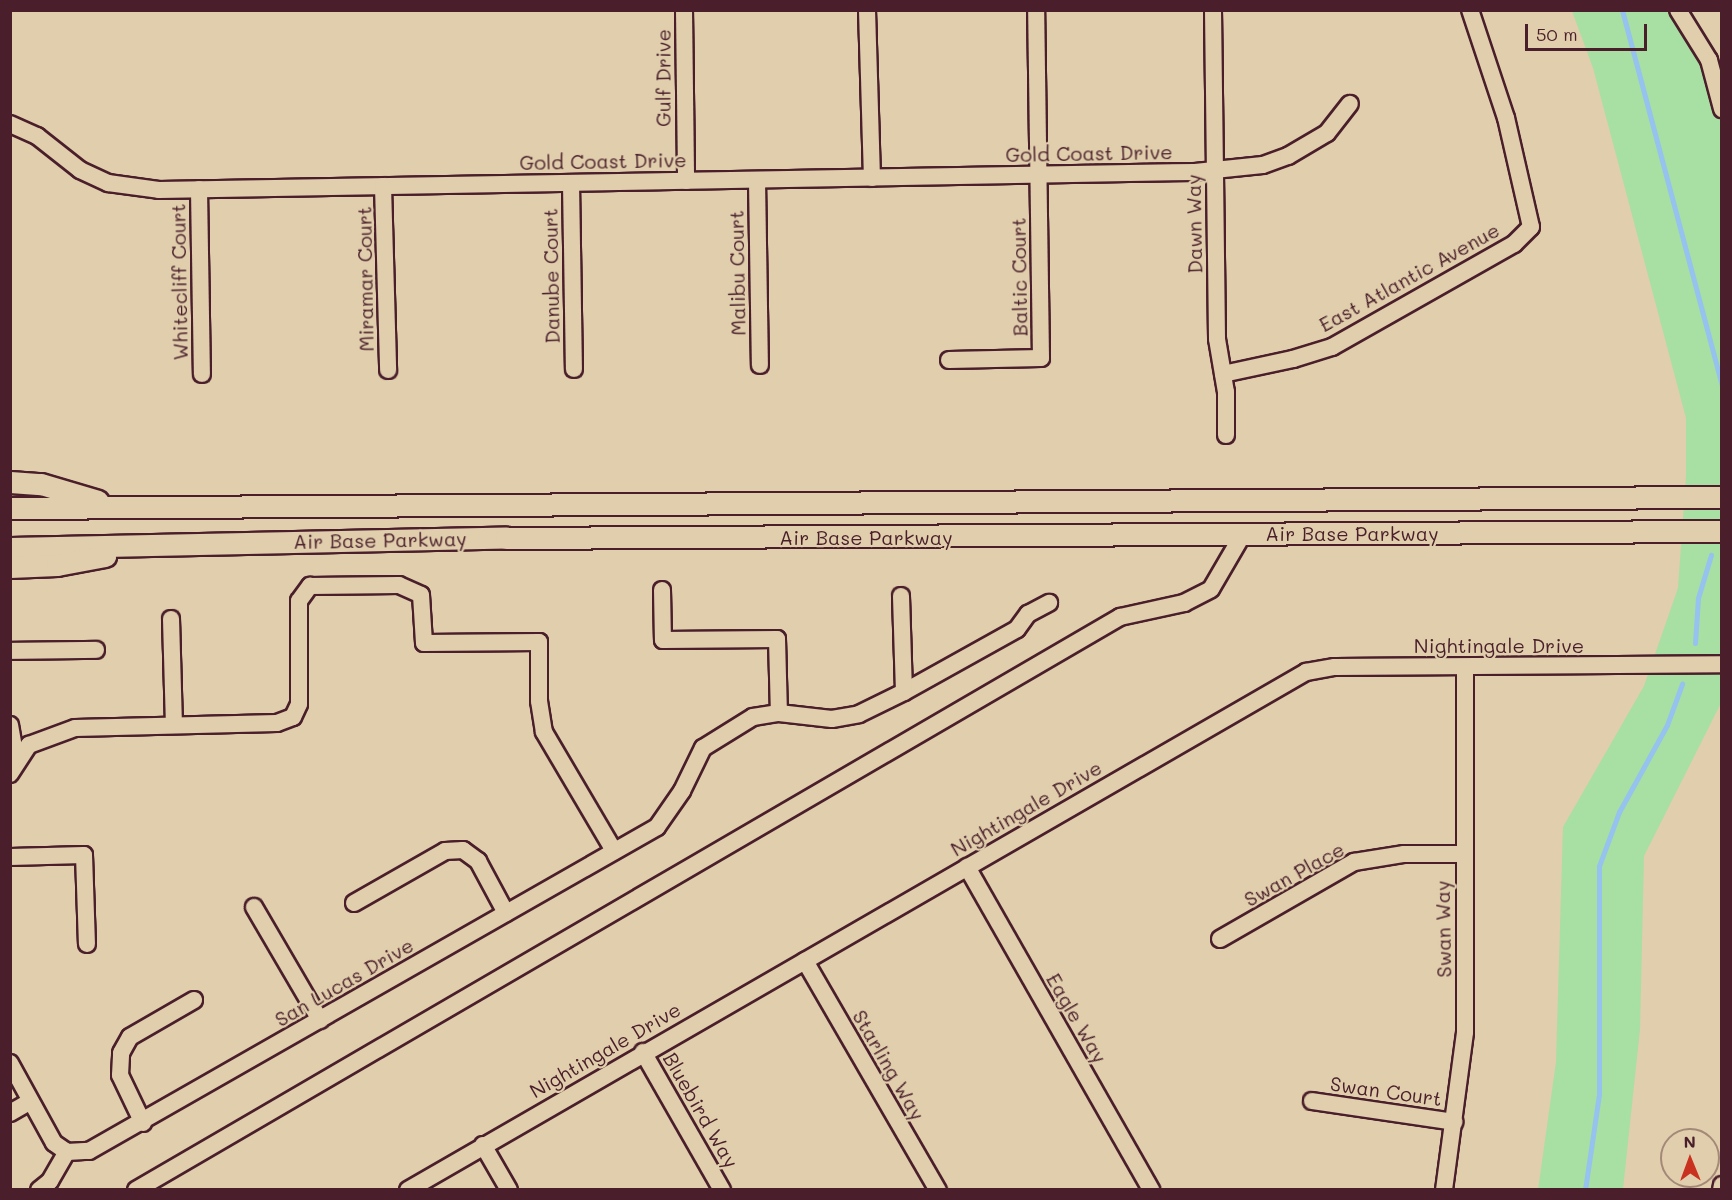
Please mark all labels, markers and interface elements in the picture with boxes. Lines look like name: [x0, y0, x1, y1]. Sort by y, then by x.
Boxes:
scale bar: [1528, 12, 1650, 50]
text: 50 m: [1536, 22, 1578, 46]
street label: Gulf Drive: [651, 29, 675, 127]
street label: Gold Coast Drive: [1005, 140, 1173, 166]
street label: Gold Coast Drive: [519, 148, 687, 174]
street label: Dawn Way: [1181, 174, 1207, 274]
street label: Whitecliff Court: [166, 203, 192, 361]
street label: Miramar Court: [352, 206, 378, 352]
street label: Danube Court: [538, 208, 564, 344]
street label: Malibu Court: [724, 210, 750, 336]
street label: Baltic Court: [1006, 217, 1032, 337]
street label: East Atlantic Avenue: [1315, 217, 1503, 337]
street label: Air Base Parkway: [1265, 521, 1439, 545]
street label: Air Base Parkway: [779, 525, 953, 549]
street label: Air Base Parkway: [293, 526, 467, 554]
street label: Nightingale Drive: [1414, 633, 1584, 657]
street label: Nightingale Drive: [946, 755, 1106, 861]
street label: Swan Place: [1240, 837, 1348, 911]
street label: Swan Way: [1430, 880, 1456, 978]
street label: San Lucas Drive: [271, 933, 417, 1031]
street label: Eagle Way: [1042, 969, 1112, 1067]
street label: Nightingale Drive: [525, 997, 685, 1103]
street label: Starling Way: [848, 1006, 930, 1124]
street label: Bluebird Way: [658, 1048, 744, 1172]
street label: Swan Court: [1329, 1071, 1443, 1111]
north arrow: [1660, 1128, 1720, 1188]
text: N: [1683, 1131, 1696, 1152]

